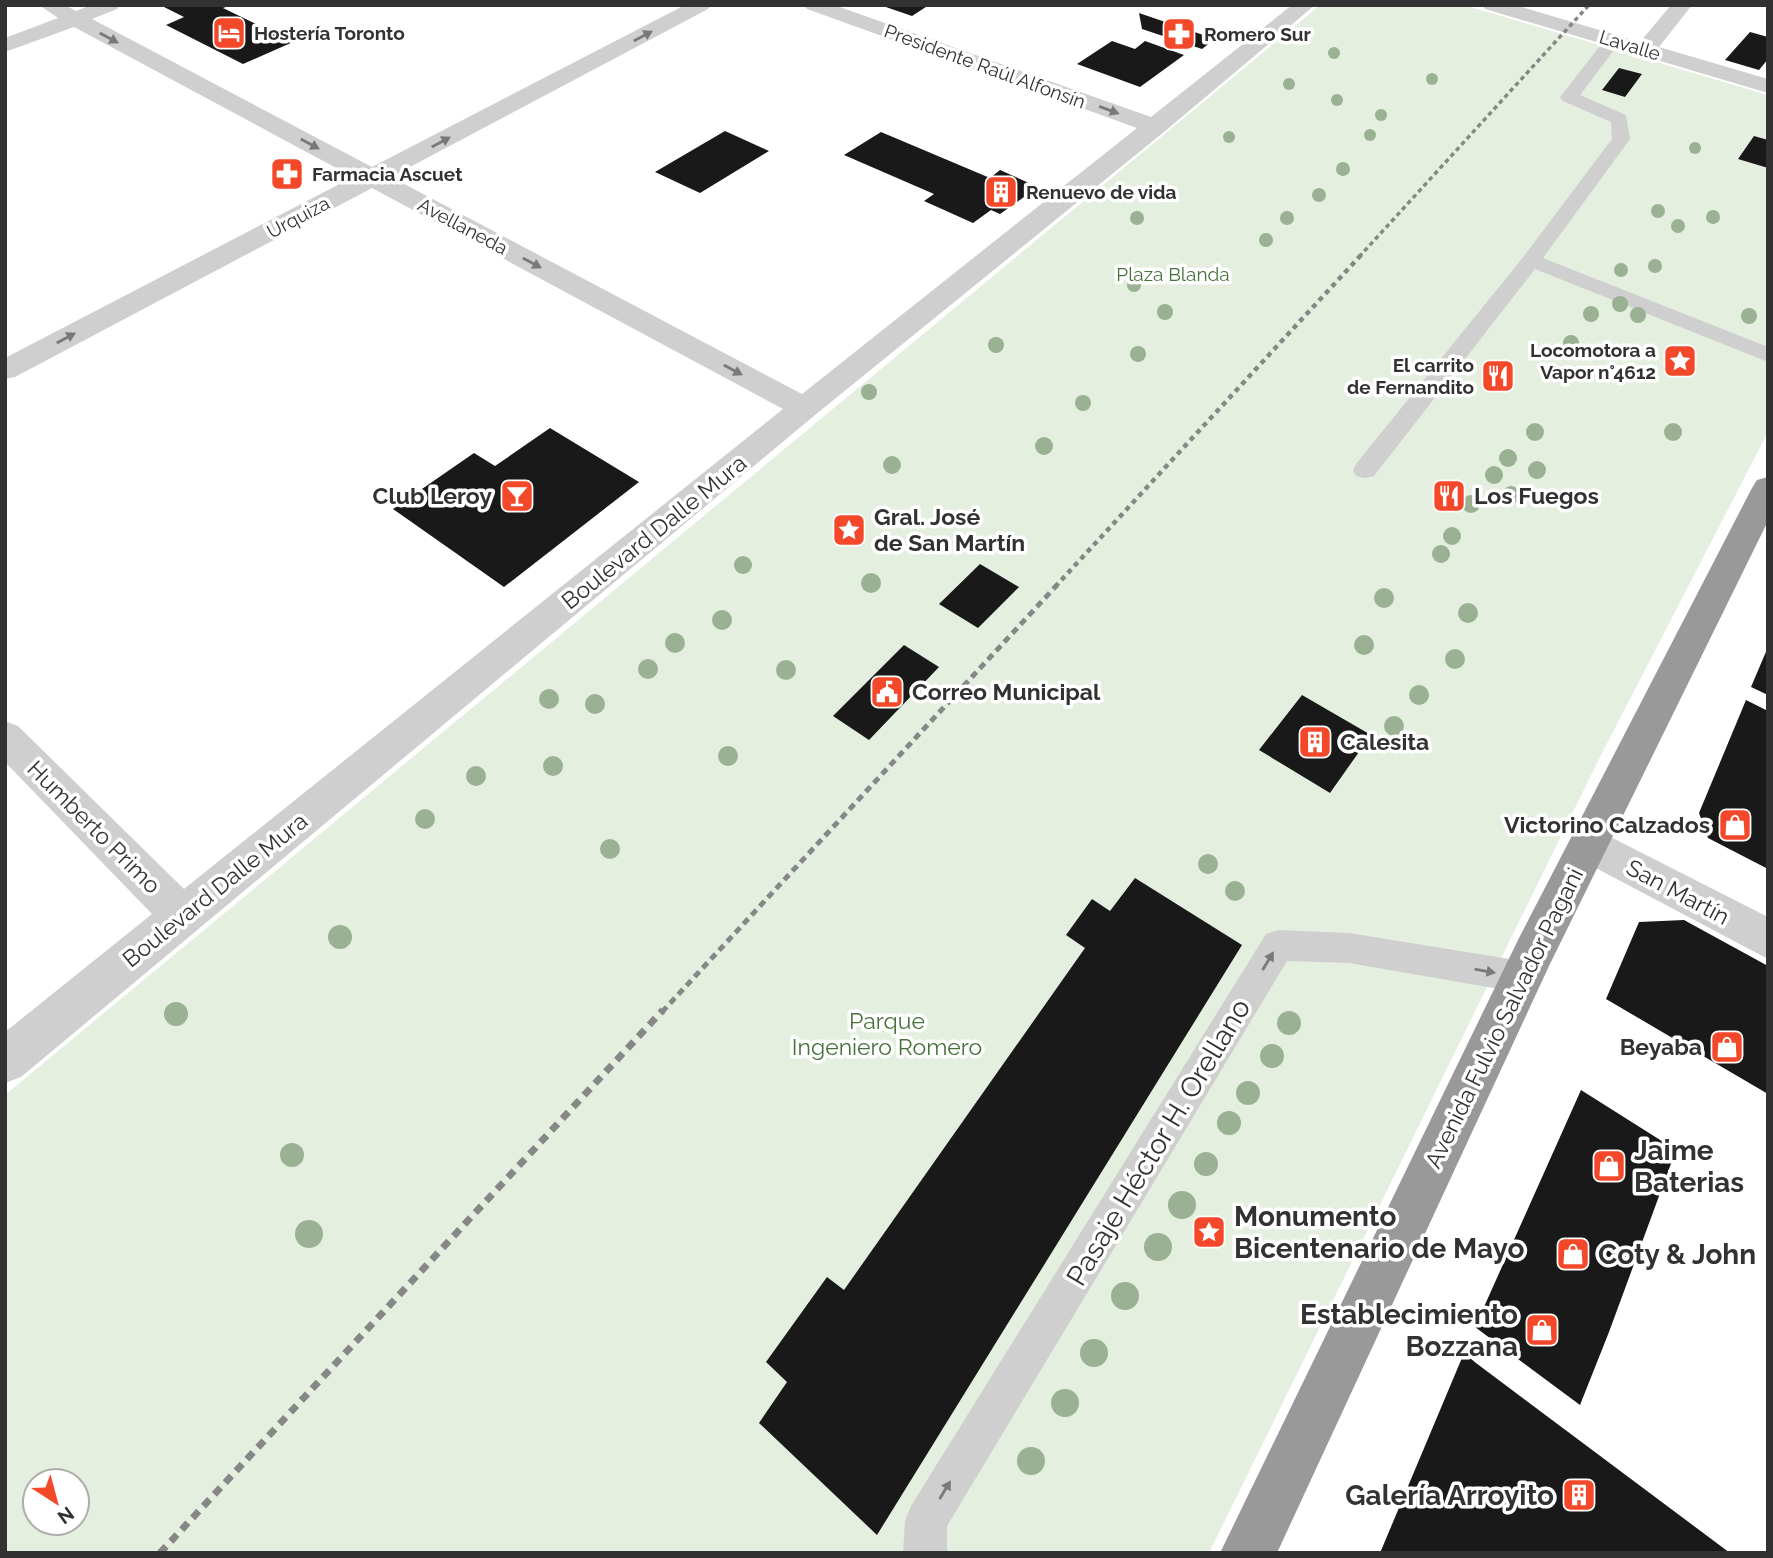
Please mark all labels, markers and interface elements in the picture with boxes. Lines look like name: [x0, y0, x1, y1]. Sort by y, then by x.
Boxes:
hotel icon: Hostería Toronto: [210, 14, 248, 52]
pharmacy icon: Romero Sur: [1160, 15, 1198, 53]
street label: Presidente Raúl Alfonsín: [881, 19, 1089, 113]
place label: Hostería Toronto: [254, 22, 405, 44]
place label: Romero Sur: [1204, 23, 1312, 45]
street label: Lavalle: [1597, 25, 1663, 65]
one-way arrow: [633, 30, 652, 42]
one-way arrow: [99, 31, 119, 43]
one-way arrow: [1099, 105, 1120, 116]
one-way arrow: [431, 136, 451, 148]
one-way arrow: [300, 138, 320, 150]
pharmacy icon: Farmacia Ascuet: [268, 155, 306, 193]
place label: Farmacia Ascuet: [312, 163, 463, 185]
building icon: Renuevo de vida: [982, 173, 1020, 211]
place label: Renuevo de vida: [1026, 181, 1176, 203]
street label: Urquiza: [263, 191, 333, 243]
street label: Avellaneda: [414, 193, 512, 259]
one-way arrow: [522, 257, 542, 269]
park label: Plaza Blanda: [1116, 263, 1230, 285]
one-way arrow: [56, 332, 76, 344]
place label: Locomotora a Vapor n°4612: [1530, 339, 1656, 383]
place icon: Locomotora a Vapor n°4612: [1661, 342, 1699, 380]
place label: El carrito de Fernandito: [1347, 354, 1474, 398]
restaurant icon: El carrito de Fernandito: [1479, 357, 1517, 395]
one-way arrow: [723, 364, 742, 376]
street label: Boulevard Dalle Mura: [556, 449, 751, 614]
bar icon: Club Leroy: [498, 477, 536, 515]
restaurant icon: Los Fuegos: [1430, 477, 1468, 515]
place label: Club Leroy: [373, 482, 492, 509]
place label: Los Fuegos: [1474, 482, 1599, 509]
place label: Gral. José de San Martín: [874, 503, 1025, 556]
place icon: Gral. José de San Martín: [830, 511, 868, 549]
public building icon: Correo Municipal: [868, 673, 906, 711]
place label: Correo Municipal: [912, 678, 1101, 705]
building icon: Calesita: [1296, 723, 1334, 761]
place label: Calesita: [1340, 728, 1429, 755]
street label: Humberto Primo: [22, 755, 166, 899]
shop icon: Victorino Calzados: [1716, 806, 1754, 844]
street label: Boulevard Dalle Mura: [117, 807, 312, 972]
place label: Victorino Calzados: [1504, 811, 1710, 838]
street label: San Martín: [1622, 853, 1734, 930]
street label: Avenida Fulvio Salvador Pagani: [1419, 863, 1588, 1172]
one-way arrow: [1262, 952, 1275, 971]
one-way arrow: [1474, 966, 1496, 977]
street label: Pasaje Héctor H. Orellano: [1060, 993, 1257, 1292]
park label: Parque Ingeniero Romero: [792, 1007, 982, 1060]
shop icon: Beyaba: [1708, 1028, 1746, 1066]
place label: Beyaba: [1620, 1033, 1702, 1060]
place label: Jaime Baterias: [1634, 1134, 1744, 1199]
shop icon: Jaime Baterias: [1590, 1147, 1628, 1185]
place label: Monumento Bicentenario de Mayo: [1234, 1200, 1524, 1265]
place icon: Monumento Bicentenario de Mayo: [1190, 1213, 1228, 1251]
shop icon: Coty & John: [1554, 1235, 1592, 1273]
place label: Coty & John: [1598, 1238, 1756, 1271]
place label: Establecimiento Bozzana: [1300, 1298, 1518, 1363]
shop icon: Establecimiento Bozzana: [1523, 1311, 1561, 1349]
north arrow: [21, 1467, 91, 1537]
building icon: Galería Arroyito: [1560, 1476, 1598, 1514]
place label: Galería Arroyito: [1345, 1479, 1554, 1512]
one-way arrow: [939, 1480, 952, 1499]
text: N: [54, 1503, 78, 1529]

